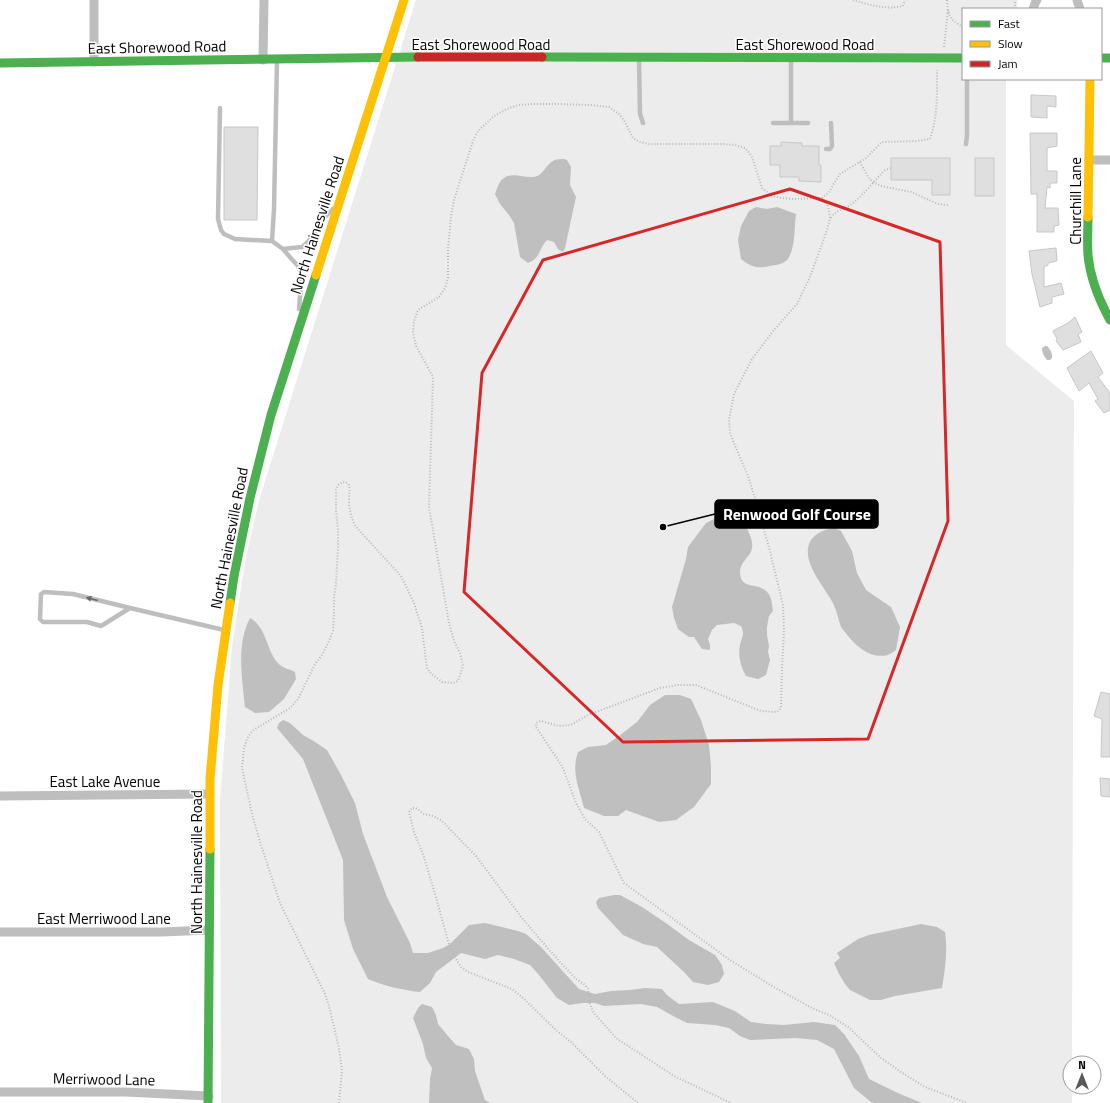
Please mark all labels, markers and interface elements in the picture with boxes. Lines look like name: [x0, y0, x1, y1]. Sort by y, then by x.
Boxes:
legend: [962, 8, 1102, 80]
text: Fast: [998, 14, 1021, 33]
street label: East Shorewood Road: [412, 33, 550, 56]
street label: East Shorewood Road: [736, 33, 874, 56]
street label: East Shorewood Road: [87, 34, 227, 60]
text: Slow: [998, 34, 1023, 53]
text: Jam: [998, 54, 1018, 73]
street label: North Hainesville Road: [284, 153, 350, 297]
street label: Churchill Lane: [1064, 157, 1087, 245]
street label: North Hainesville Road: [204, 465, 254, 611]
callout: Renwood Golf Course: [715, 500, 878, 528]
text: Renwood Golf Course: [723, 502, 871, 526]
one-way arrow: [86, 595, 99, 601]
street label: East Lake Avenue: [50, 770, 160, 793]
street label: North Hainesville Road: [185, 790, 208, 934]
street label: East Merriwood Lane: [37, 907, 171, 930]
north arrow: [1062, 1055, 1102, 1095]
text: N: [1078, 1057, 1086, 1073]
street label: Merriwood Lane: [53, 1067, 155, 1091]

